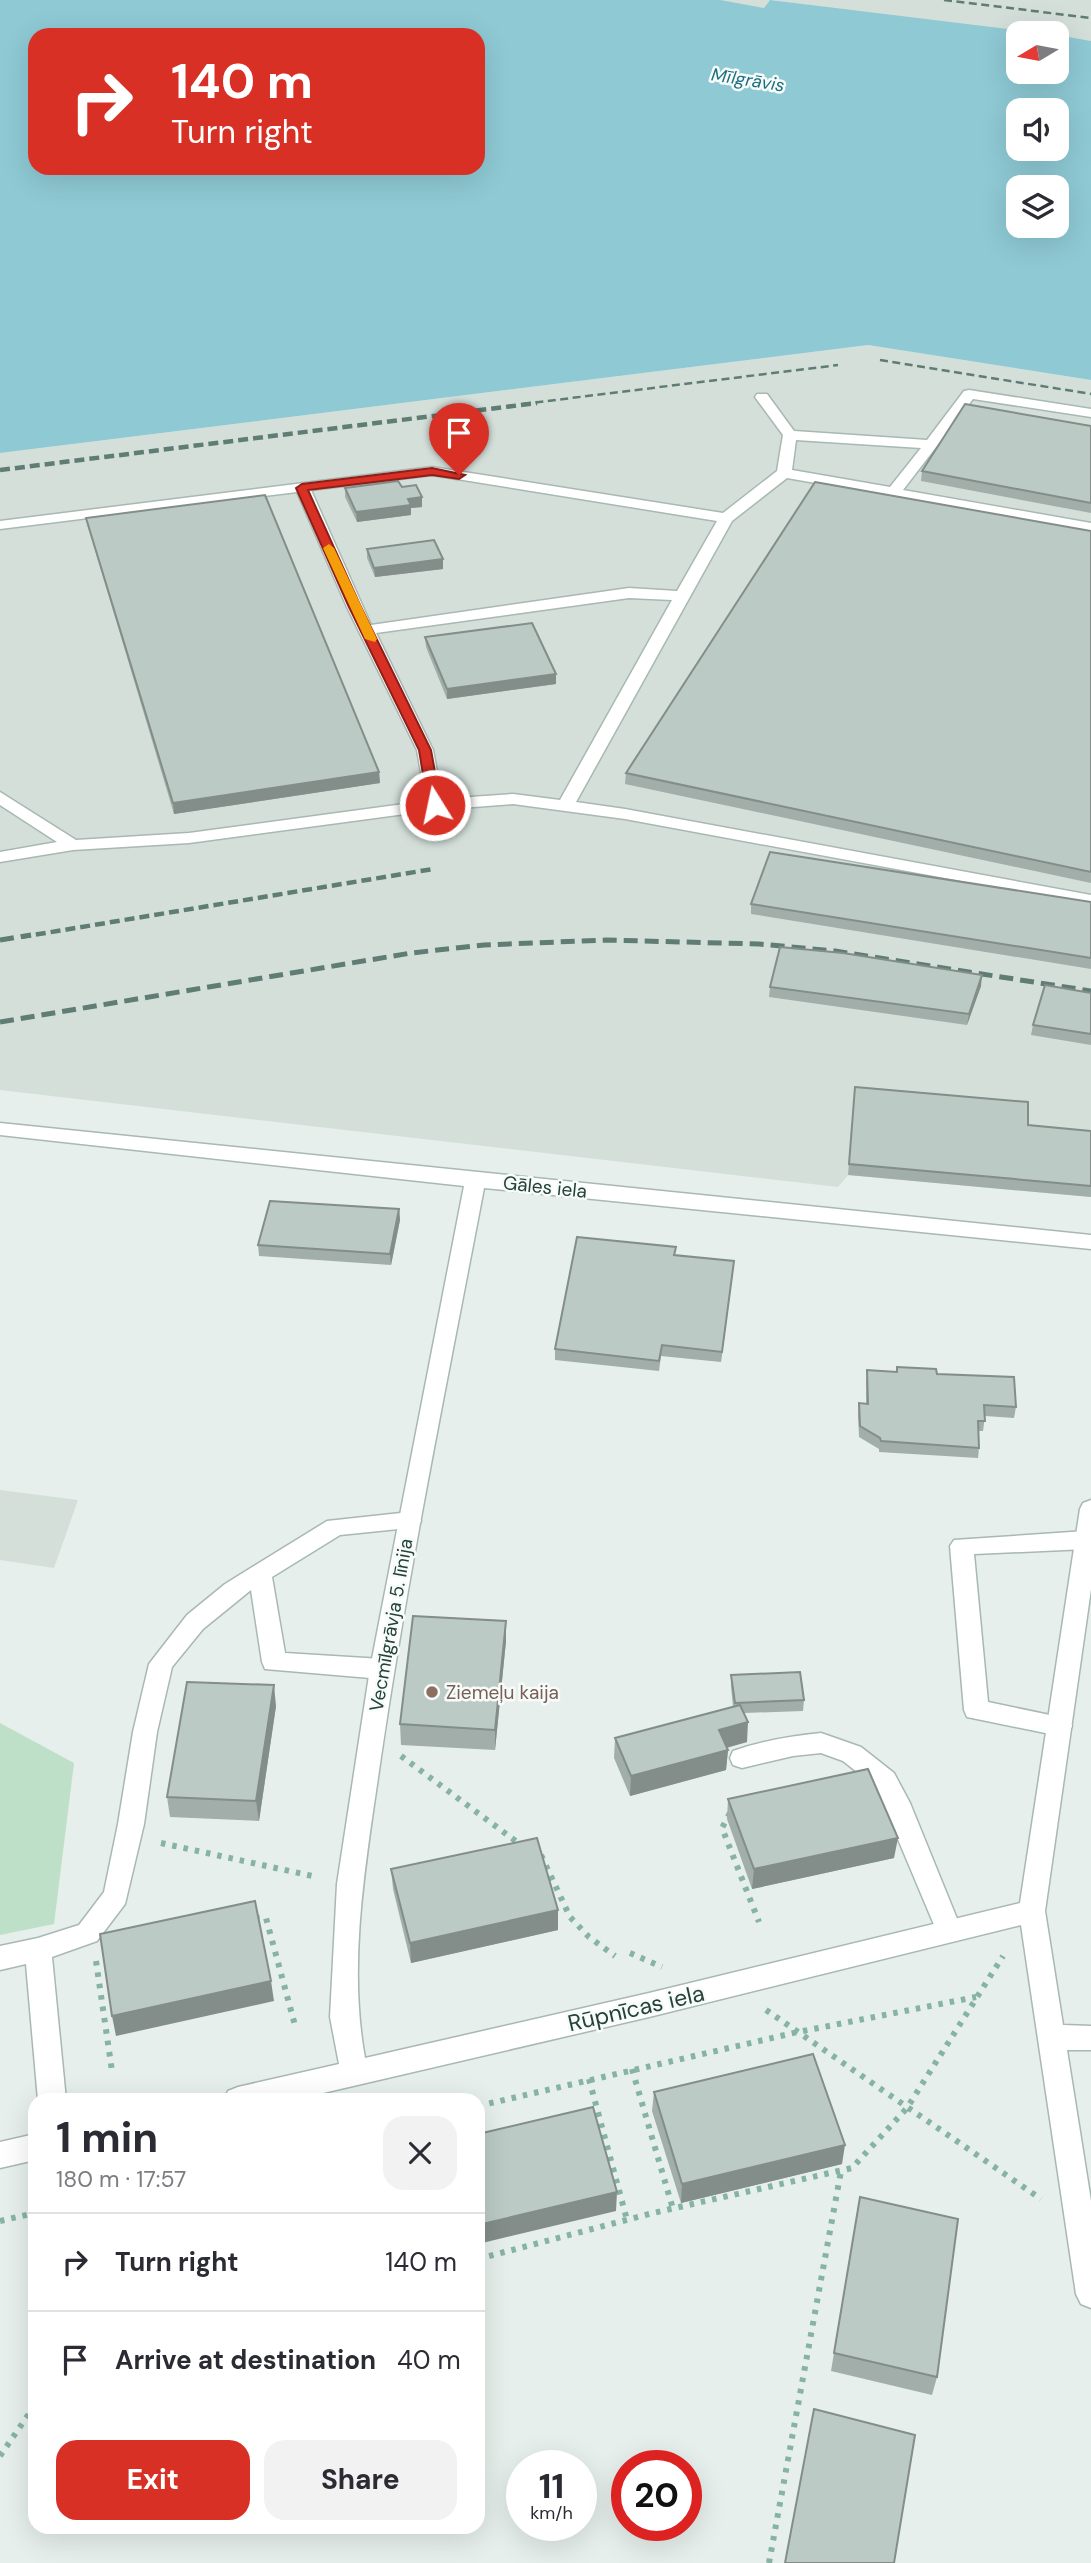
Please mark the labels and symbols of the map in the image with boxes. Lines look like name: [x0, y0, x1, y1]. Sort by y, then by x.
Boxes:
north arrow: [1006, 21, 1069, 84]
water label: Mīlgrāvis: [710, 62, 786, 98]
pin: [429, 403, 489, 475]
position arrow: [398, 768, 472, 842]
street label: Gāles iela: [502, 1170, 588, 1204]
street label: Vecmīlgrāvja 5. līnija: [363, 1536, 419, 1714]
place label: Ziemeļu kaija: [446, 1680, 559, 1705]
marker: Ziemeļu kaija: [424, 1684, 440, 1700]
street label: Rūpnīcas iela: [565, 1978, 707, 2038]
speed limit sign: 20: [611, 2450, 702, 2541]

